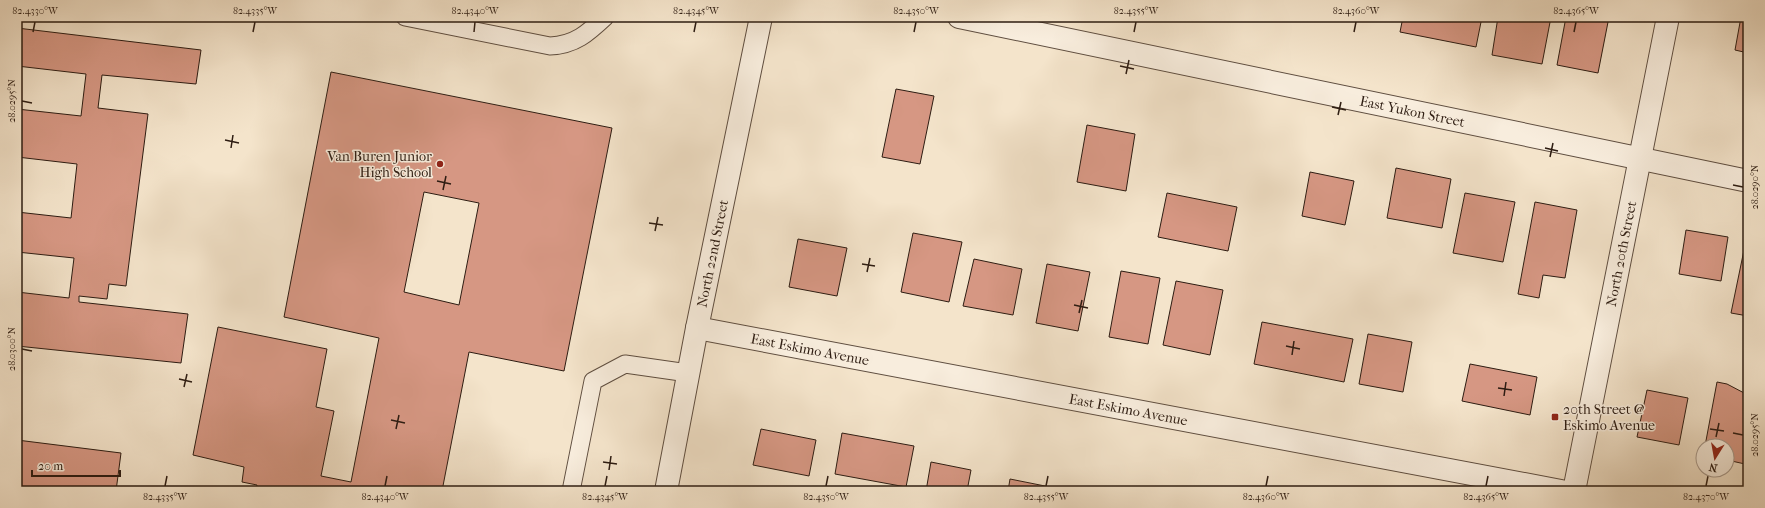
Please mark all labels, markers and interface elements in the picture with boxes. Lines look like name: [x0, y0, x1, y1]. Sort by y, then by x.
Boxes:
text: 82.4330°W: [12, 5, 59, 17]
text: 82.4335°W: [233, 5, 278, 17]
text: 82.4340°W: [451, 5, 500, 17]
text: 82.4345°W: [673, 5, 720, 17]
text: 82.4350°W: [893, 5, 940, 17]
text: 82.4355°W: [1114, 5, 1159, 17]
text: 82.4360°W: [1333, 5, 1381, 17]
text: 82.4365°W: [1553, 5, 1600, 17]
text: 28.0295°N: [6, 79, 18, 123]
street label: East Yukon Street: [1358, 92, 1466, 130]
place label: Van Buren Junior High School: [326, 148, 432, 181]
marker: Van Buren Junior High School: [435, 159, 445, 169]
text: 28.0290°N: [1749, 164, 1761, 209]
street label: North 22nd Street: [693, 198, 732, 309]
street label: North 20th Street: [1602, 199, 1640, 308]
text: 28.0300°N: [6, 327, 18, 371]
street label: East Eskimo Avenue: [749, 330, 871, 369]
street label: East Eskimo Avenue: [1068, 390, 1189, 429]
place label: 20th Street @ Eskimo Avenue: [1563, 401, 1655, 434]
marker: 20th Street @ Eskimo Avenue: [1550, 412, 1560, 422]
text: 28.0295°N: [1749, 413, 1761, 457]
north arrow: [1695, 438, 1735, 478]
scale bar: [32, 452, 120, 478]
text: 20 m: [38, 459, 63, 473]
text: N: [1707, 460, 1719, 475]
text: 82.4335°W: [143, 491, 188, 503]
text: 82.4340°W: [361, 491, 410, 503]
text: 82.4345°W: [582, 491, 629, 503]
text: 82.4350°W: [803, 491, 850, 503]
text: 82.4355°W: [1024, 491, 1069, 503]
text: 82.4360°W: [1243, 491, 1291, 503]
text: 82.4365°W: [1463, 491, 1510, 503]
text: 82.4370°W: [1683, 491, 1730, 503]

